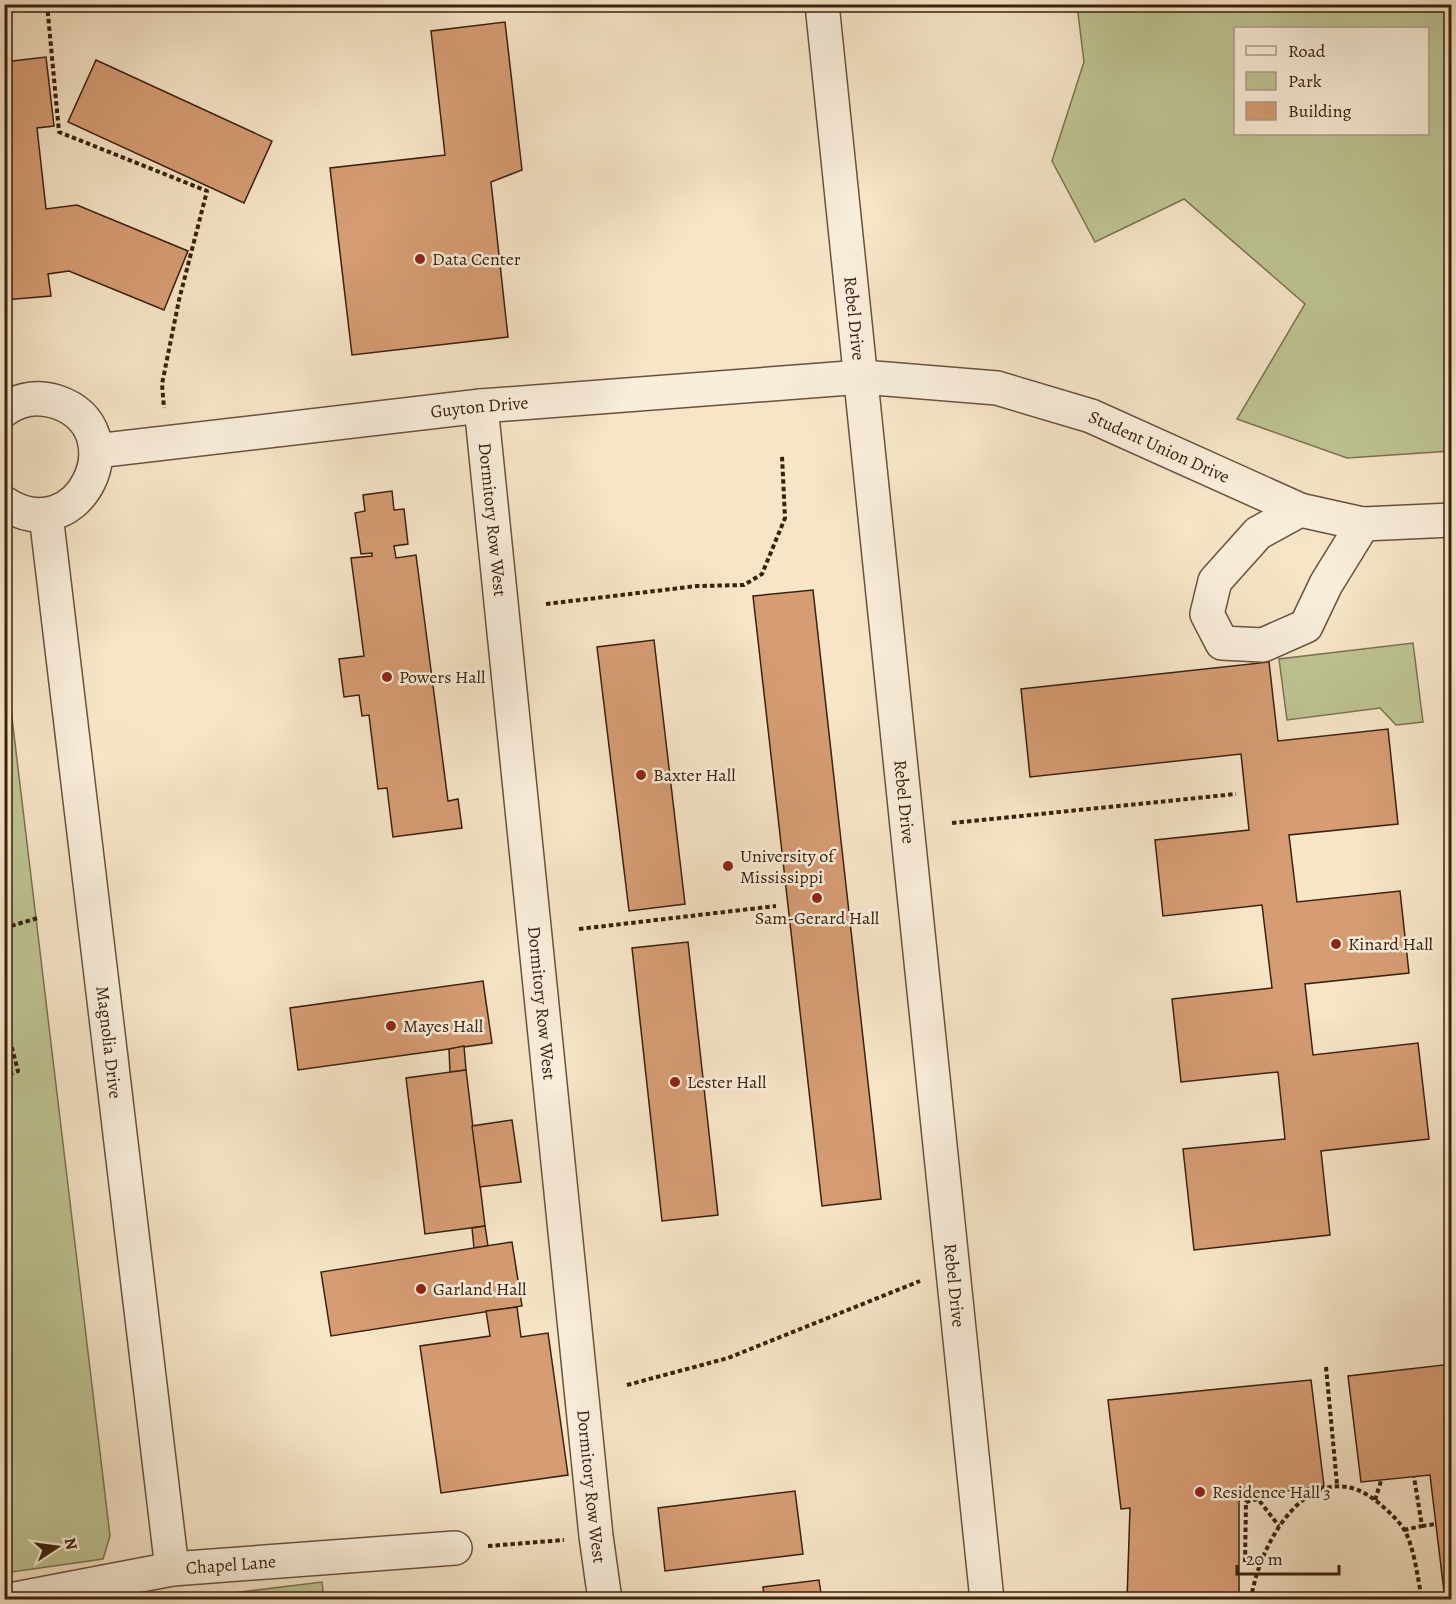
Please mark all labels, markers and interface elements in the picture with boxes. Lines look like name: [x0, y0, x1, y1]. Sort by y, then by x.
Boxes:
legend: [1234, 27, 1429, 135]
text: Road: [1288, 39, 1326, 63]
text: Park: [1288, 69, 1322, 93]
text: Building: [1288, 99, 1352, 123]
place label: Data Center: [432, 247, 521, 271]
marker: Data Center: [413, 252, 427, 266]
street label: Rebel Drive: [838, 275, 871, 361]
street label: Guyton Drive: [429, 390, 529, 424]
street label: Student Union Drive: [1085, 405, 1233, 489]
street label: Dormitory Row West: [473, 441, 512, 598]
place label: Powers Hall: [399, 665, 486, 689]
marker: Powers Hall: [380, 670, 394, 684]
street label: Rebel Drive: [888, 759, 921, 845]
place label: Baxter Hall: [653, 763, 736, 787]
marker: Baxter Hall: [634, 768, 648, 782]
place label: University of Mississippi: [740, 844, 837, 889]
marker: University of Mississippi: [721, 859, 735, 873]
marker: Sam-Gerard Hall: [810, 891, 824, 905]
place label: Sam-Gerard Hall: [755, 906, 880, 930]
street label: Dormitory Row West: [522, 925, 562, 1081]
place label: Kinard Hall: [1348, 932, 1434, 956]
marker: Kinard Hall: [1329, 937, 1343, 951]
street label: Magnolia Drive: [90, 985, 128, 1100]
place label: Mayes Hall: [403, 1014, 484, 1038]
marker: Mayes Hall: [384, 1019, 398, 1033]
place label: Lester Hall: [687, 1070, 767, 1094]
marker: Lester Hall: [668, 1075, 682, 1089]
street label: Rebel Drive: [938, 1242, 971, 1328]
place label: Garland Hall: [433, 1277, 527, 1301]
marker: Garland Hall: [414, 1282, 428, 1296]
street label: Dormitory Row West: [571, 1408, 612, 1565]
place label: Residence Hall 3: [1212, 1480, 1331, 1504]
marker: Residence Hall 3: [1193, 1485, 1207, 1499]
north arrow: [27, 1517, 87, 1577]
text: N: [59, 1536, 83, 1552]
scale bar: [1237, 1538, 1339, 1576]
text: 20 m: [1246, 1547, 1283, 1571]
street label: Chapel Lane: [185, 1549, 277, 1580]

